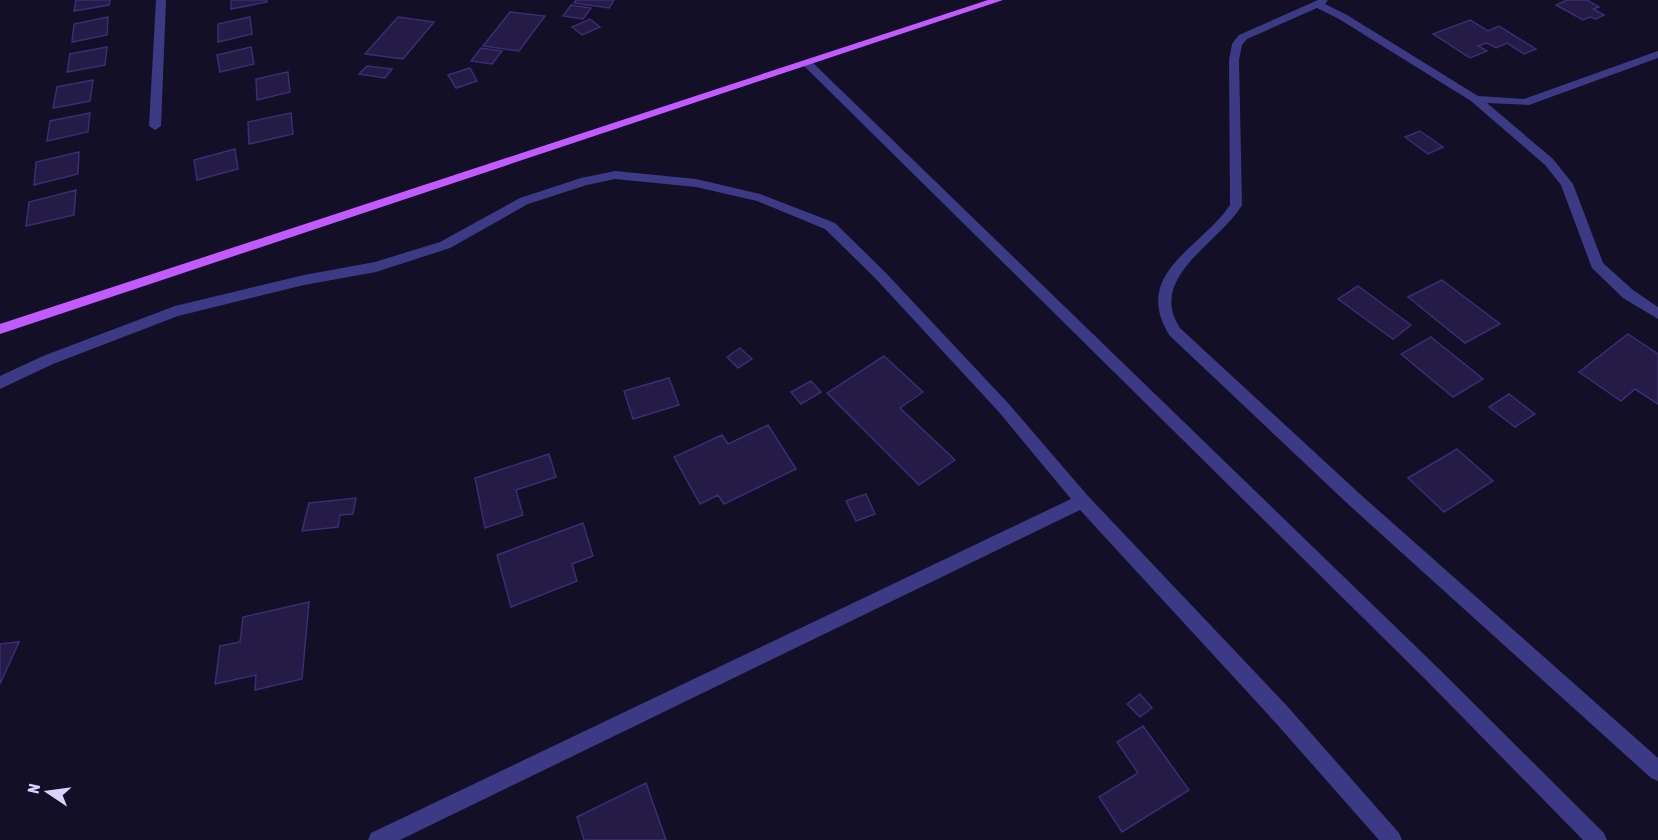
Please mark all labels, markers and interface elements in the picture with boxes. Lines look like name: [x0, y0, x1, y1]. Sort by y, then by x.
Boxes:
north arrow: [18, 762, 78, 822]
text: N: [24, 782, 43, 795]

